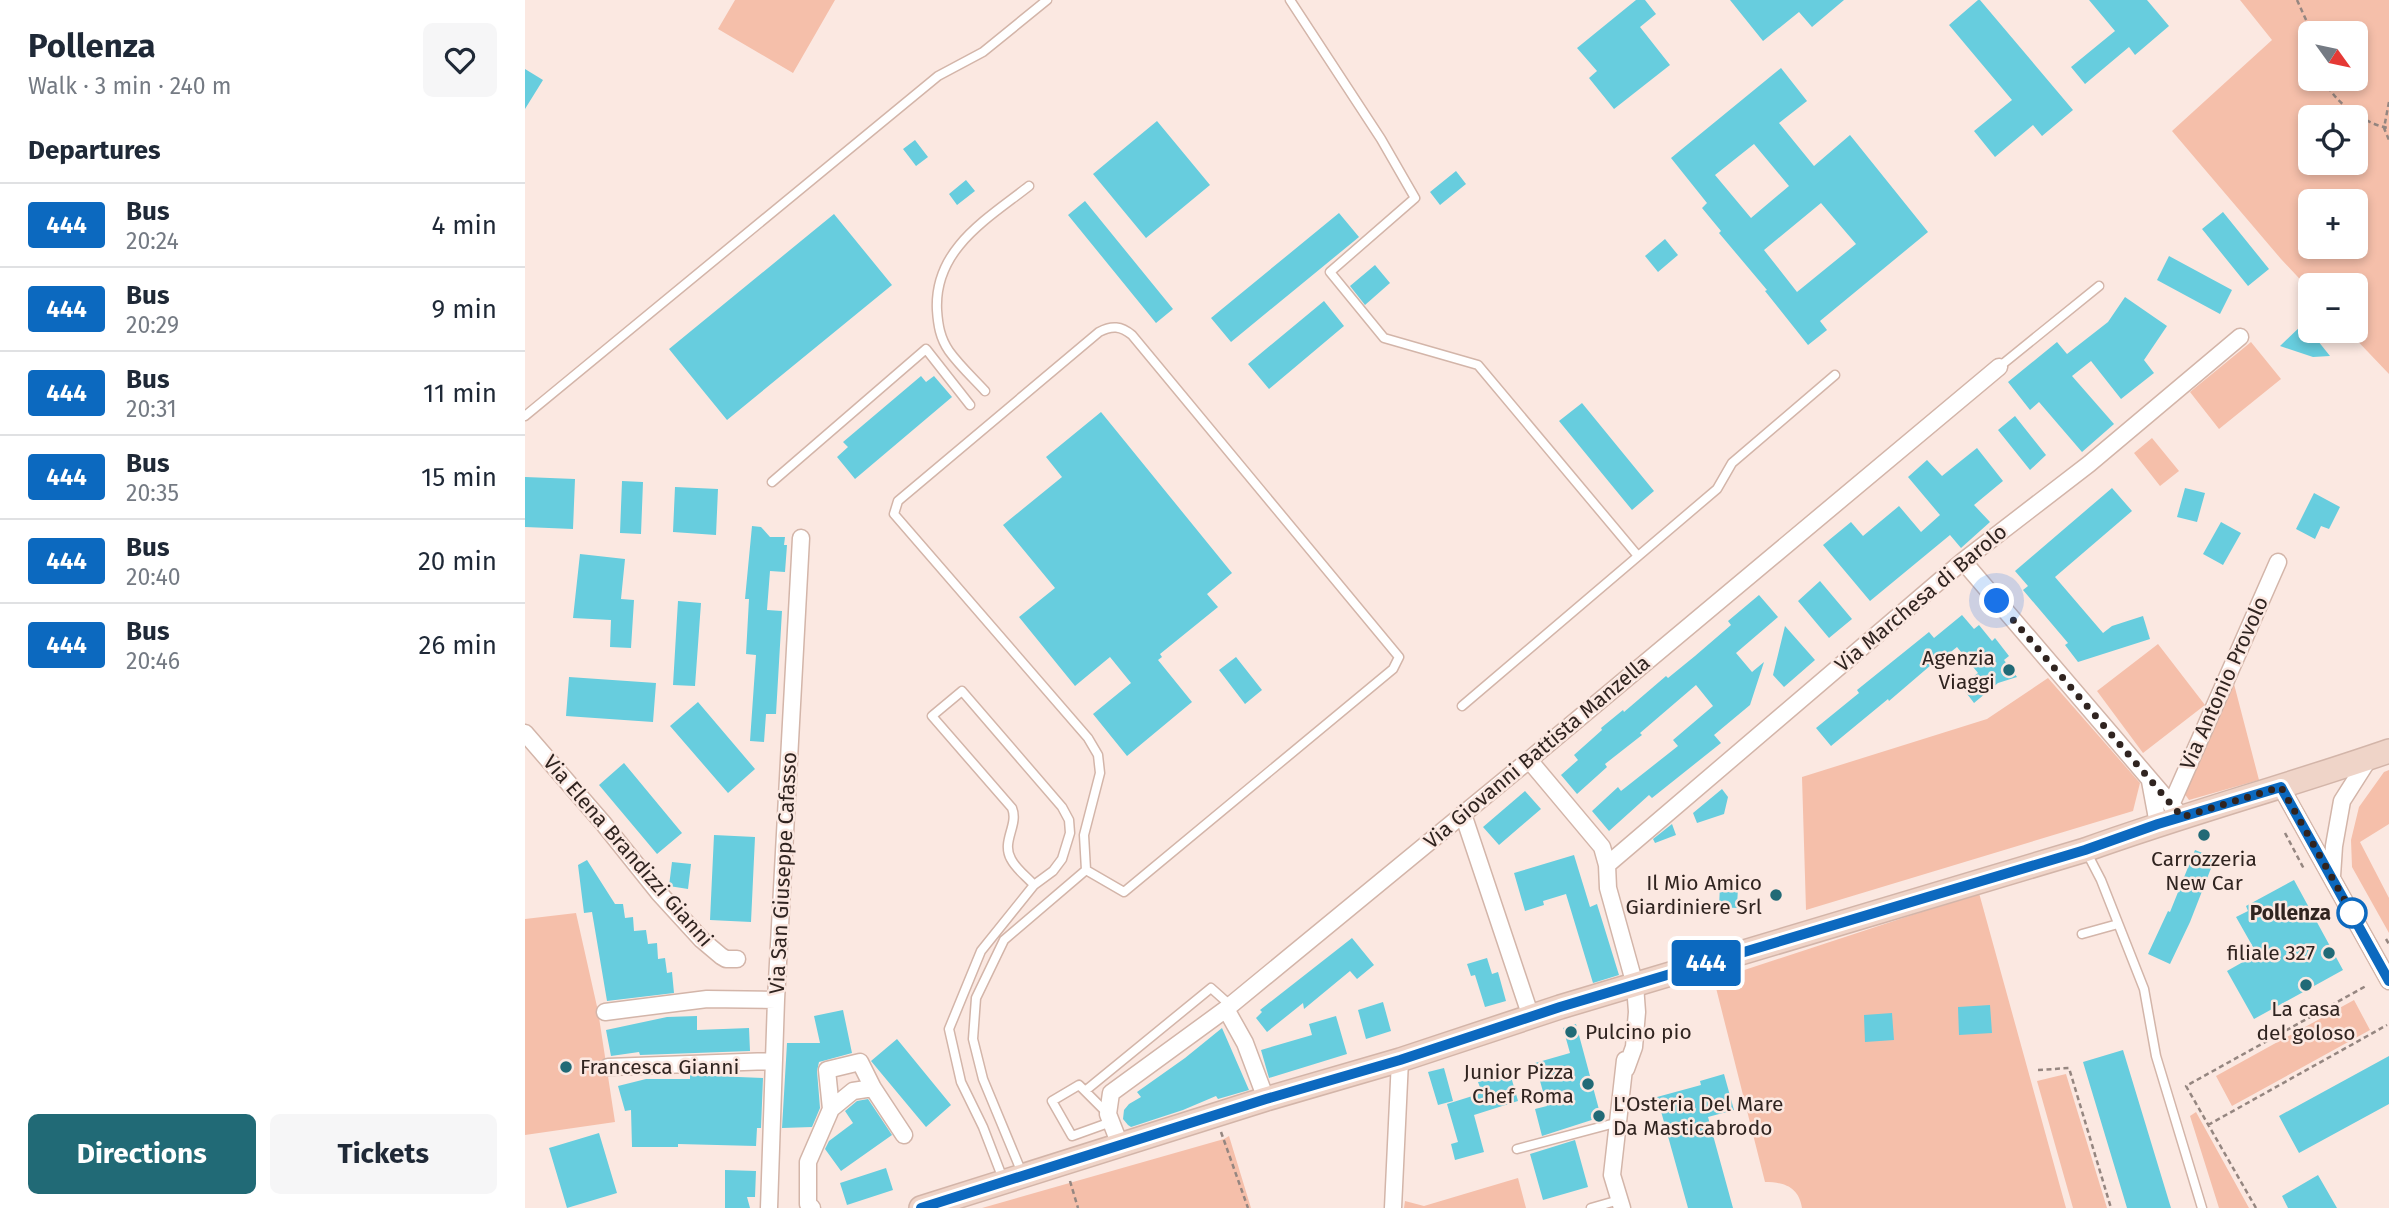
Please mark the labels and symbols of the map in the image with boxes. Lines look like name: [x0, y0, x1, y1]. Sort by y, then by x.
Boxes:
north arrow: [2298, 21, 2368, 91]
street label: Via Marchesa di Barolo: [1830, 518, 2012, 678]
your location: [1979, 583, 2014, 618]
street label: Via Antonio Provolo: [2174, 592, 2274, 774]
place label: Agenzia Viaggi: [1922, 645, 1995, 695]
street label: Via Giovanni Battista Manzella: [1419, 650, 1655, 854]
marker: Agenzia Viaggi: [2001, 662, 2017, 678]
street label: Via Elena Brandizzi Gianni: [538, 750, 718, 952]
street label: Via San Giuseppe Cafasso: [764, 751, 802, 995]
marker: Carrozzeria New Car: [2196, 827, 2212, 843]
place label: Carrozzeria New Car: [2151, 846, 2257, 896]
place label: Il Mio Amico Giardiniere Srl: [1626, 870, 1762, 920]
marker: Il Mio Amico Giardiniere Srl: [1768, 887, 1784, 903]
marker: Pollenza: [2337, 898, 2367, 928]
place label: Pollenza: [2250, 900, 2331, 926]
line badge: 444: [1666, 940, 1746, 986]
place label: filiale 327: [2227, 940, 2315, 966]
marker: filiale 327: [2321, 945, 2337, 961]
marker: La casa del goloso: [2298, 977, 2314, 993]
place label: La casa del goloso: [2257, 996, 2355, 1046]
place label: Pulcino pio: [1585, 1019, 1692, 1045]
marker: Pulcino pio: [1563, 1024, 1579, 1040]
place label: Francesca Gianni: [580, 1054, 740, 1080]
marker: Francesca Gianni: [558, 1059, 574, 1075]
place label: Junior Pizza Chef Roma: [1464, 1059, 1574, 1109]
marker: Junior Pizza Chef Roma: [1580, 1076, 1596, 1092]
place label: L'Osteria Del Mare Da Masticabrodo: [1613, 1091, 1783, 1141]
marker: L'Osteria Del Mare Da Masticabrodo: [1591, 1108, 1607, 1124]

